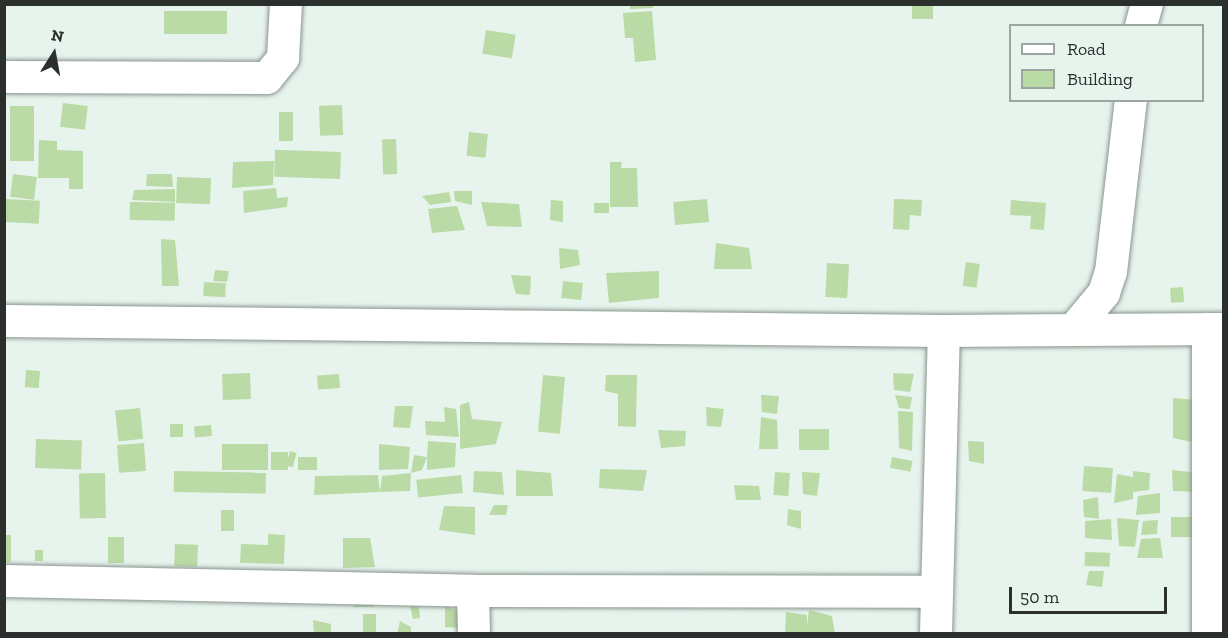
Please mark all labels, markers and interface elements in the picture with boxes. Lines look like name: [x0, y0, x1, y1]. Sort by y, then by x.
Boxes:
north arrow: [24, 24, 84, 84]
legend: [1009, 24, 1204, 102]
text: N: [50, 25, 65, 46]
text: Road: [1067, 38, 1106, 60]
text: Building: [1067, 68, 1133, 90]
scale bar: [1012, 575, 1170, 613]
text: 50 m: [1020, 586, 1059, 608]

